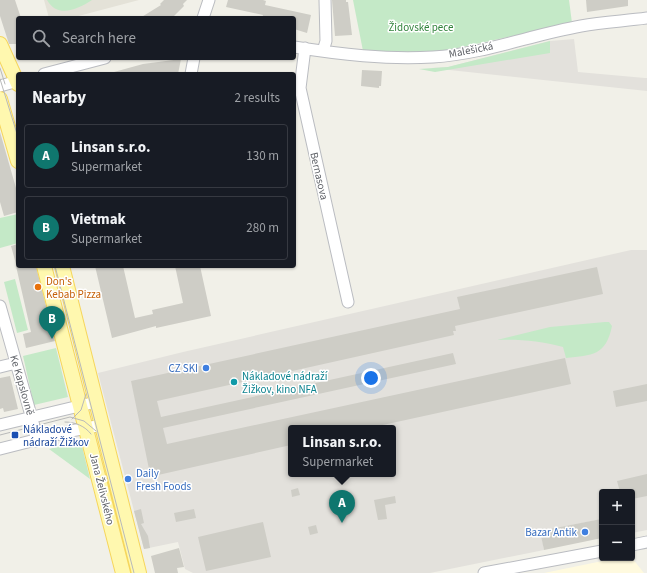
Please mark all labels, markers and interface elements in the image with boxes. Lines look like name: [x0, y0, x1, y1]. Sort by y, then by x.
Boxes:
search box: [16, 16, 296, 60]
park label: Židovské pece: [388, 20, 454, 35]
icon: search: [30, 27, 52, 49]
text: Search here: [62, 28, 136, 49]
street label: Malešická: [447, 38, 495, 62]
text: Nearby: [32, 86, 86, 110]
text: 2 results: [235, 89, 280, 107]
text: Linsan s.r.o.: [71, 137, 150, 158]
text: A: [42, 147, 50, 165]
text: 130 m: [246, 147, 279, 165]
street label: Bernasova: [306, 151, 332, 201]
text: Supermarket: [71, 158, 142, 176]
text: Vietmak: [71, 209, 126, 230]
text: B: [42, 219, 50, 237]
text: 280 m: [246, 219, 279, 237]
text: Supermarket: [71, 230, 142, 248]
place label: Don's Kebab Pizza: [46, 274, 101, 302]
marker: Don's Kebab Pizza: [33, 282, 43, 292]
pin: B: [39, 306, 65, 339]
street label: Ke Kapslovně: [6, 353, 38, 417]
place label: CZ SKI: [169, 361, 198, 376]
marker: CZ SKI: [201, 363, 211, 373]
your location: [361, 368, 381, 388]
place label: Nákladové nádraží Žižkov, kino NFA: [242, 369, 328, 397]
marker: Nákladové nádraží Žižkov, kino NFA: [229, 377, 239, 387]
place label: Nákladové nádraží Žižkov: [23, 422, 89, 450]
popup: [288, 425, 396, 477]
marker: Nákladové nádraží Žižkov: [10, 430, 20, 440]
text: Linsan s.r.o.: [302, 432, 382, 453]
street label: Jana Želivského: [86, 451, 118, 527]
text: Supermarket: [302, 453, 373, 471]
place label: Daily Fresh Foods: [136, 466, 191, 494]
marker: Daily Fresh Foods: [123, 474, 133, 484]
map controls: [599, 489, 635, 561]
button: +: [599, 489, 635, 525]
pin: A: [329, 490, 355, 523]
place label: Bazar Antik: [525, 525, 578, 540]
button: −: [599, 525, 635, 561]
marker: Bazar Antik: [580, 527, 590, 537]

